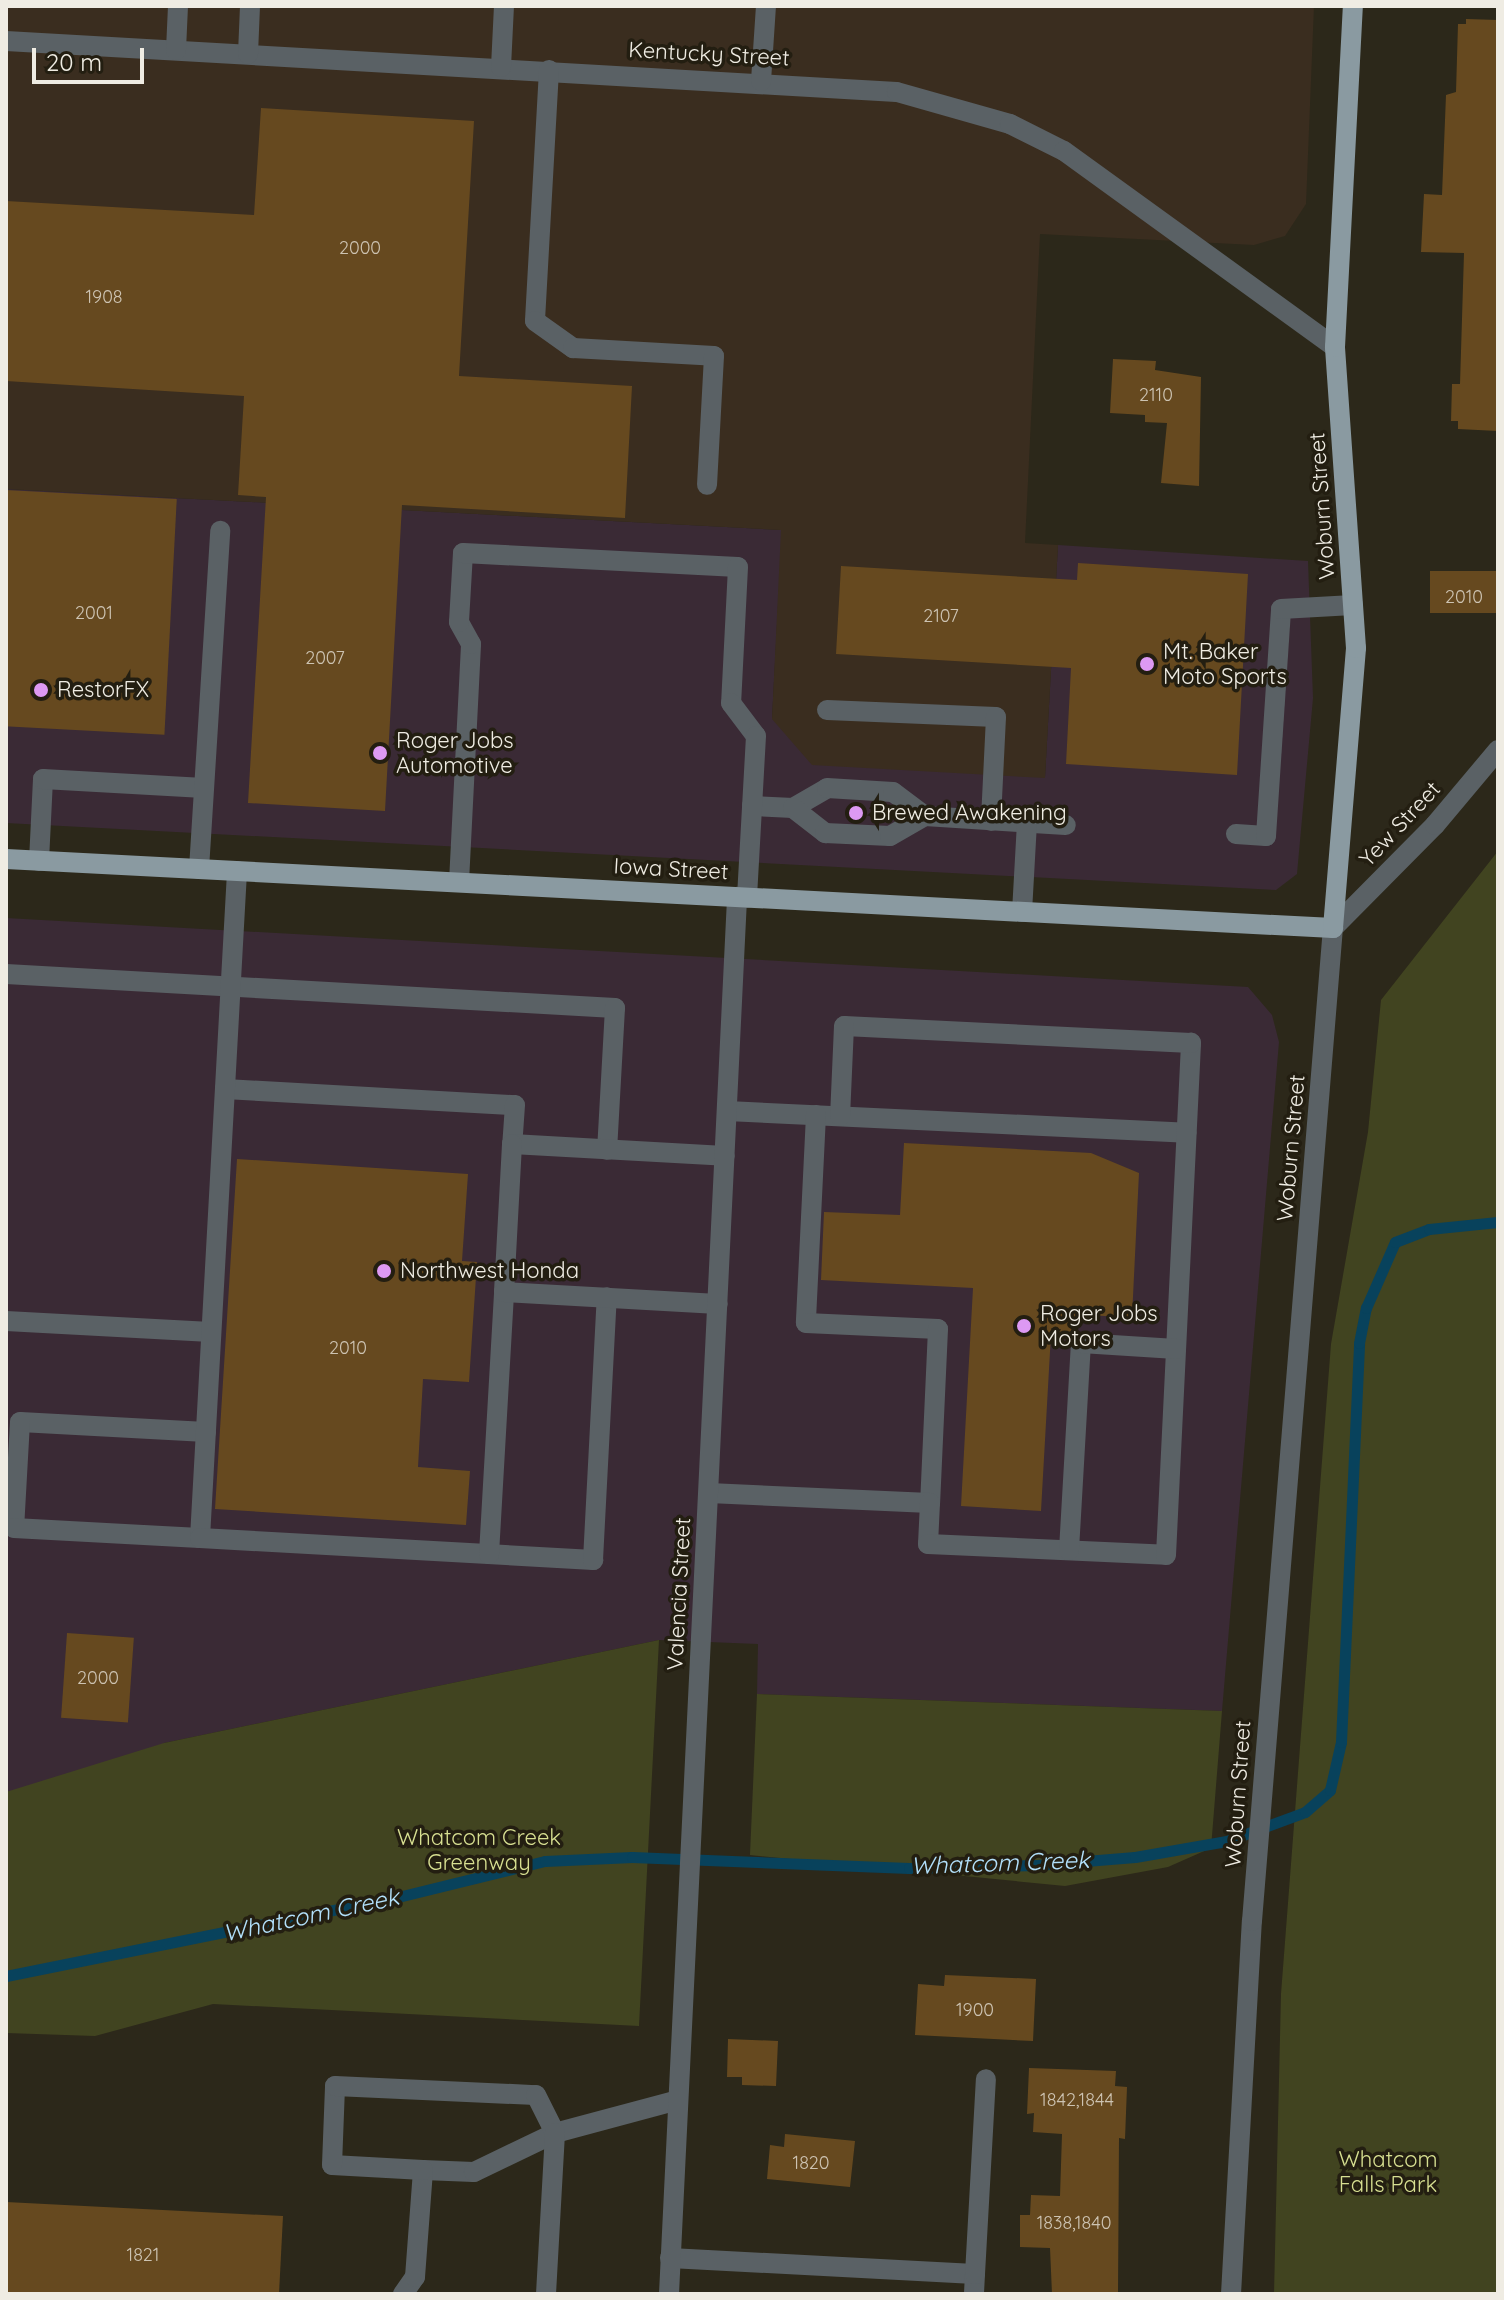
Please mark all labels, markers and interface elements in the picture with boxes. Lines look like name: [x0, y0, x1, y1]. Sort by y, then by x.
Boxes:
scale bar: [36, 32, 148, 82]
street label: Kentucky Street: [628, 37, 790, 71]
text: 20 m: [46, 47, 102, 77]
house number: 2000: [339, 237, 381, 259]
house number: 1908: [85, 286, 123, 308]
house number: 2110: [1139, 384, 1173, 406]
street label: Woburn Street: [1304, 432, 1340, 580]
house number: 2010: [1445, 586, 1483, 608]
house number: 2001: [75, 602, 113, 624]
house number: 2107: [923, 605, 959, 627]
place label: Mt. Baker Moto Sports: [1163, 638, 1287, 690]
house number: 2007: [305, 647, 345, 669]
marker: Mt. Baker Moto Sports: [1138, 655, 1156, 673]
place label: RestorFX: [57, 677, 149, 703]
marker: RestorFX: [32, 681, 50, 699]
place label: Roger Jobs Automotive: [396, 727, 514, 778]
marker: Roger Jobs Automotive: [371, 744, 389, 762]
street label: Yew Street: [1354, 776, 1446, 872]
place label: Brewed Awakening: [872, 800, 1067, 826]
marker: Brewed Awakening: [847, 804, 865, 822]
street label: Iowa Street: [613, 853, 729, 885]
street label: Woburn Street: [1271, 1073, 1311, 1223]
place label: Northwest Honda: [400, 1258, 579, 1284]
marker: Northwest Honda: [375, 1262, 393, 1280]
place label: Roger Jobs Motors: [1040, 1300, 1158, 1352]
marker: Roger Jobs Motors: [1015, 1317, 1033, 1335]
house number: 2010: [329, 1337, 367, 1359]
street label: Valencia Street: [662, 1517, 696, 1671]
house number: 2000: [77, 1667, 119, 1689]
street label: Woburn Street: [1220, 1720, 1256, 1868]
park label: Whatcom Creek Greenway: [397, 1824, 561, 1876]
water label: Whatcom Creek: [910, 1845, 1090, 1881]
water label: Whatcom Creek: [220, 1882, 402, 1948]
house number: 1900: [956, 1999, 994, 2021]
house number: 1842,1844: [1040, 2089, 1114, 2111]
park label: Whatcom Falls Park: [1338, 2146, 1438, 2198]
house number: 1820: [792, 2152, 830, 2174]
house number: 1838,1840: [1037, 2212, 1111, 2234]
house number: 1821: [126, 2244, 160, 2266]

